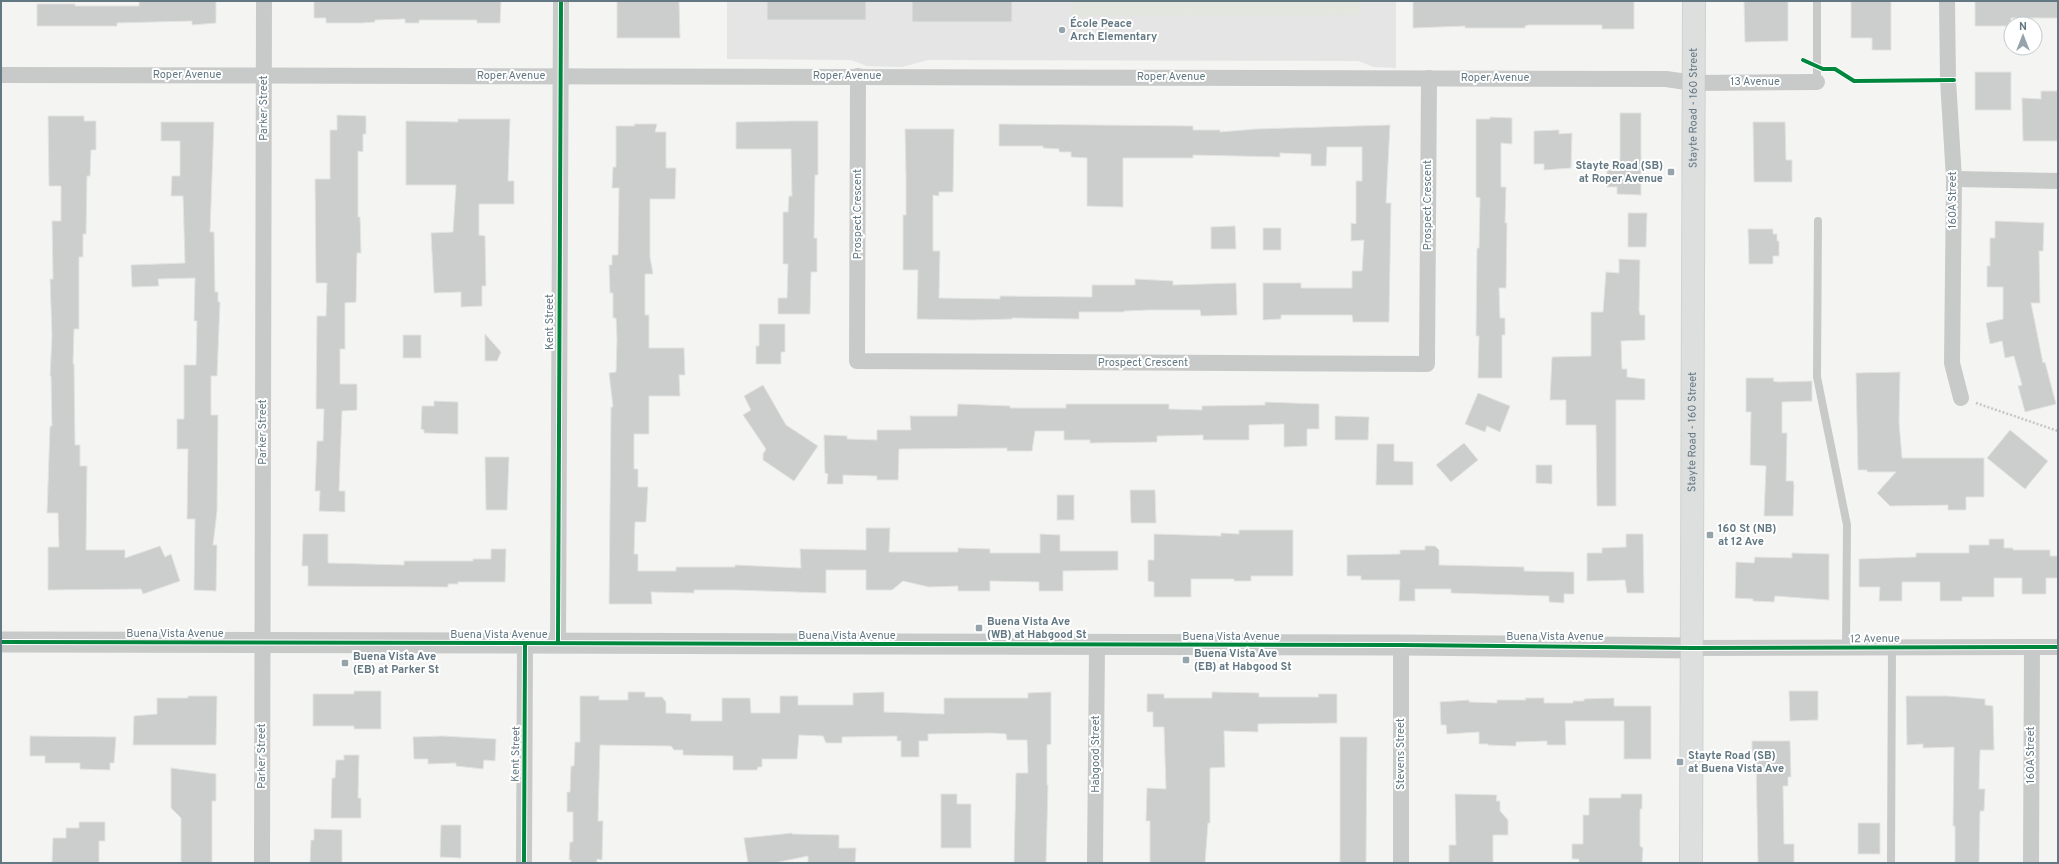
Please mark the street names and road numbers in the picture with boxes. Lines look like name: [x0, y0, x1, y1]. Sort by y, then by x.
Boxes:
street label: Stayte Road - 160 Street: [1686, 48, 1701, 168]
street label: Roper Avenue: [153, 68, 221, 82]
street label: Roper Avenue: [477, 69, 545, 83]
street label: Roper Avenue: [813, 69, 881, 83]
street label: Roper Avenue: [1137, 70, 1205, 84]
street label: Roper Avenue: [1461, 71, 1529, 85]
street label: Parker Street: [257, 75, 271, 141]
street label: 13 Avenue: [1730, 75, 1780, 89]
street label: Prospect Crescent: [1421, 160, 1435, 250]
street label: Prospect Crescent: [851, 169, 865, 259]
street label: 160A Street: [1946, 171, 1960, 229]
street label: Kent Street: [543, 294, 557, 350]
street label: Prospect Crescent: [1098, 356, 1188, 370]
street label: Stayte Road - 160 Street: [1685, 372, 1700, 492]
street label: Parker Street: [256, 399, 270, 465]
street label: Buena Vista Avenue: [126, 627, 224, 641]
street label: Buena Vista Avenue: [450, 628, 548, 642]
street label: Buena Vista Avenue: [798, 629, 896, 643]
street label: Buena Vista Avenue: [1182, 630, 1280, 644]
street label: Buena Vista Avenue: [1506, 630, 1604, 644]
street label: 12 Avenue: [1850, 632, 1900, 646]
street label: Habgood Street: [1089, 715, 1103, 793]
street label: Stevens Street: [1394, 718, 1408, 790]
street label: Parker Street: [255, 723, 269, 789]
street label: Kent Street: [509, 726, 523, 782]
street label: 160A Street: [2024, 726, 2038, 784]

